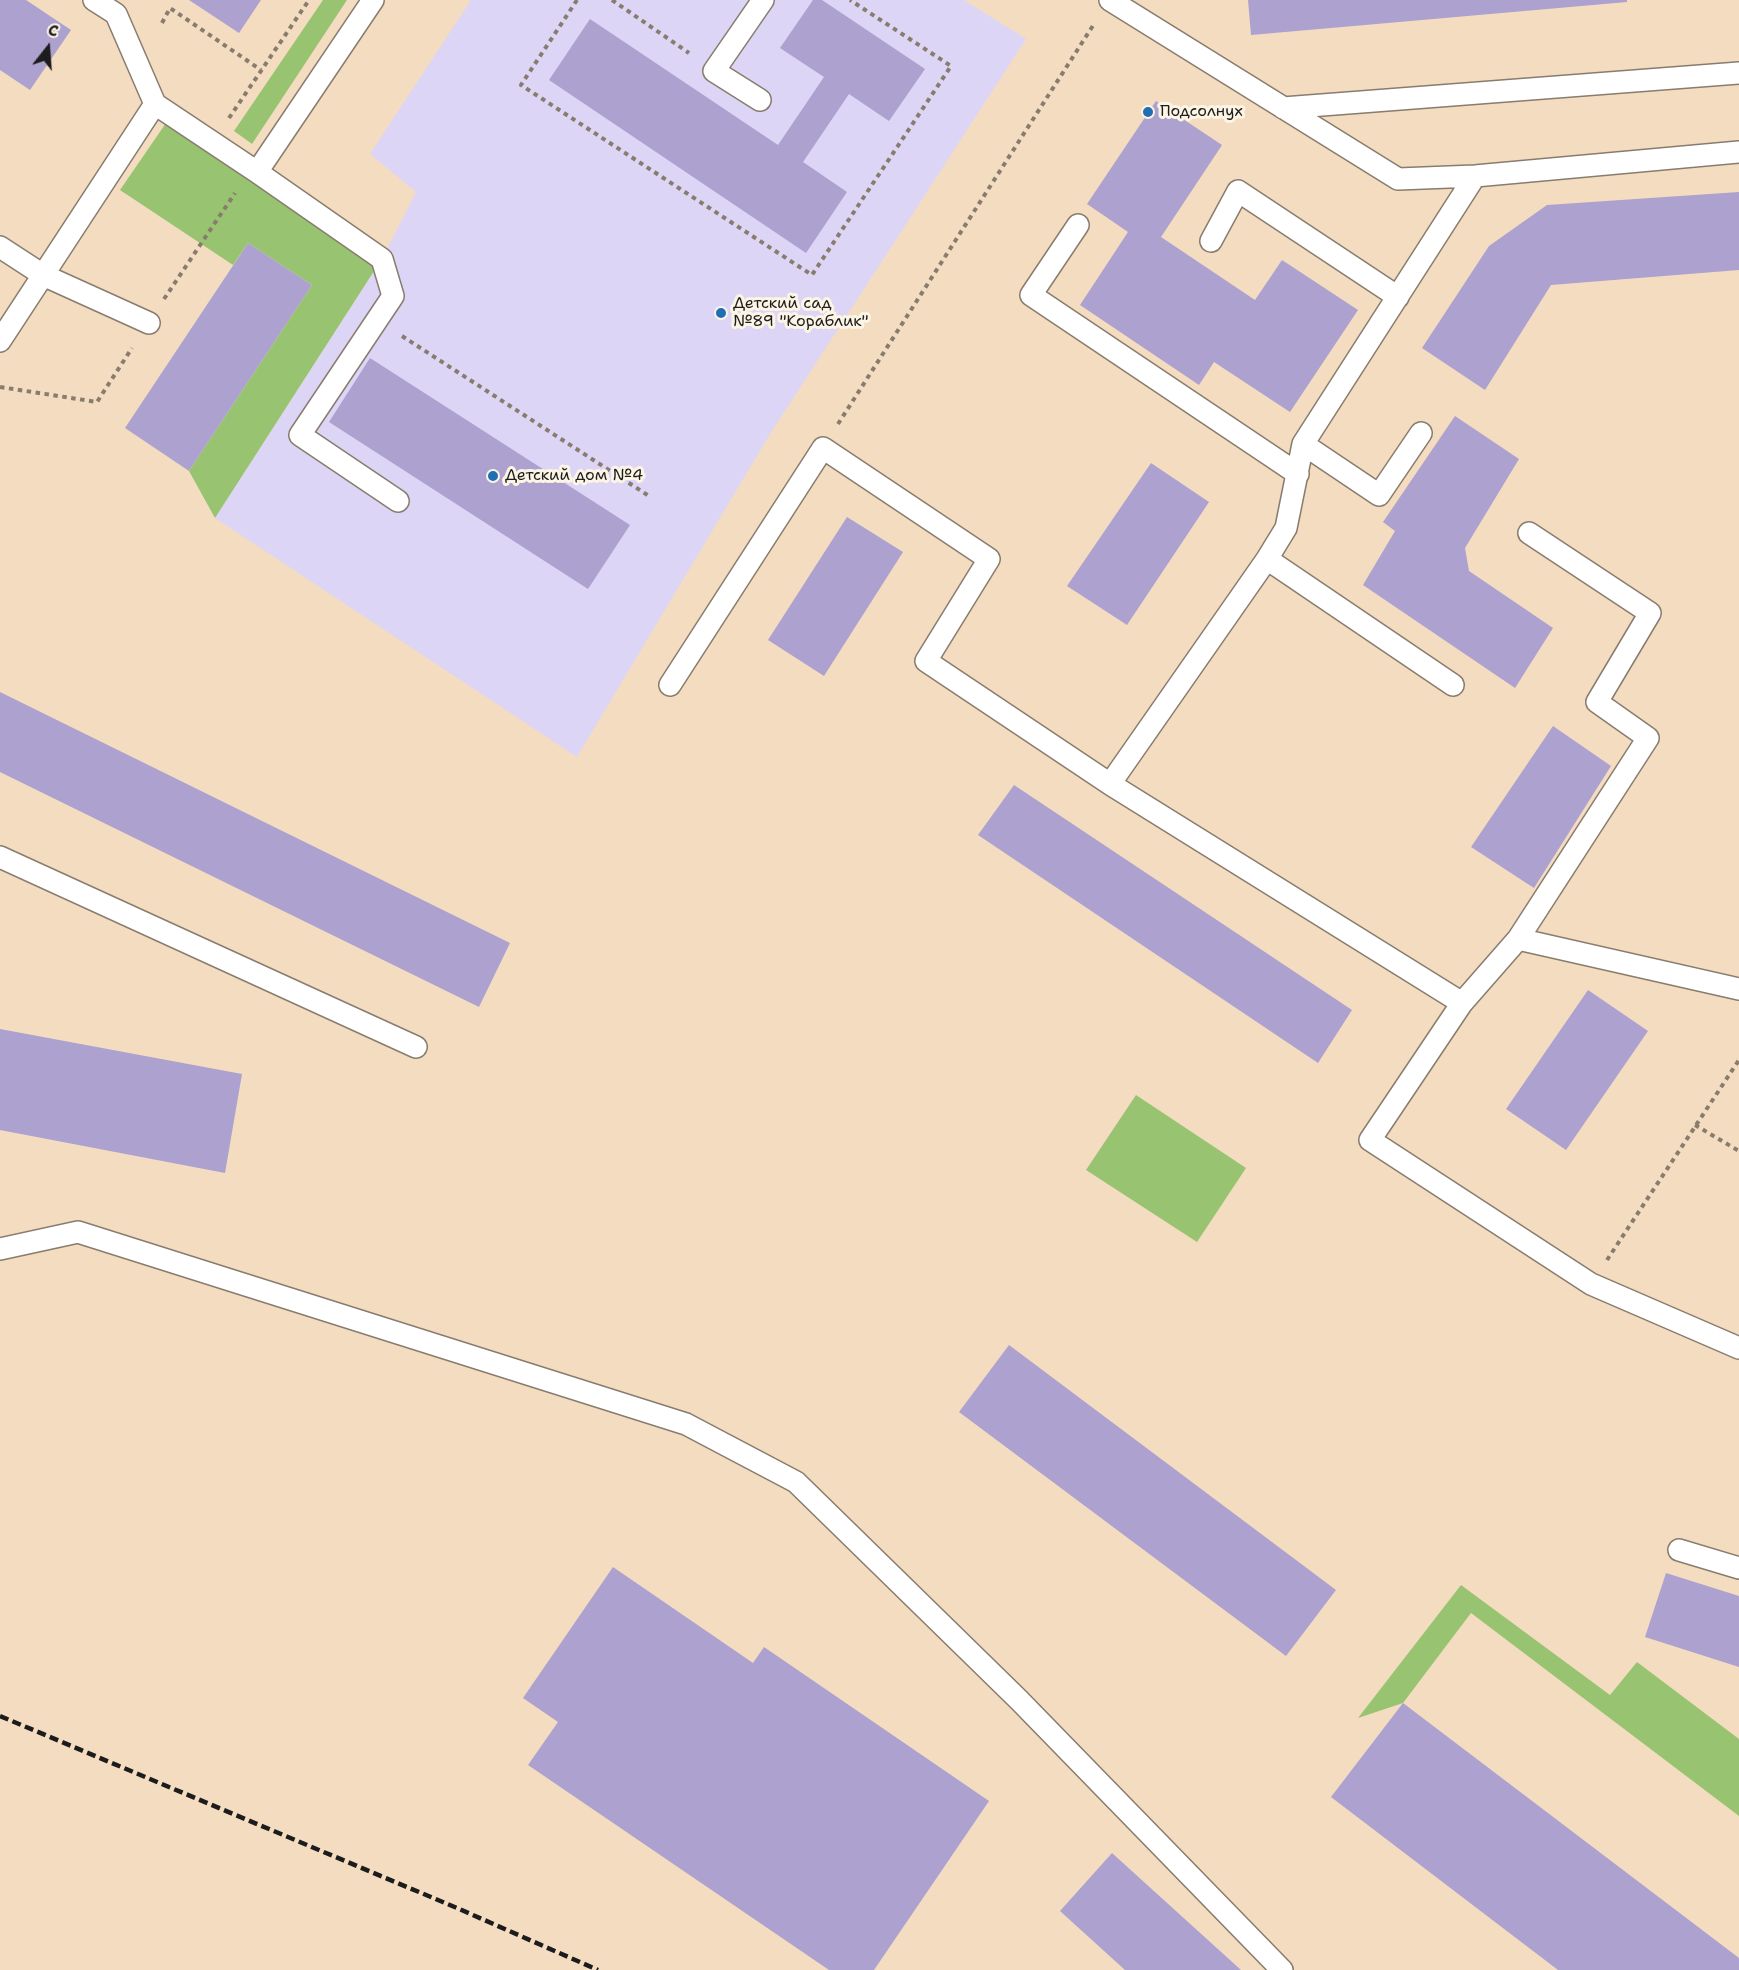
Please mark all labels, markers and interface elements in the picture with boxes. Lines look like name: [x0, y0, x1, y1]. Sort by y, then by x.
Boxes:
north arrow: [18, 18, 78, 78]
text: С: [46, 19, 61, 42]
place label: Подсолнух: [1160, 102, 1243, 122]
marker: Подсолнух: [1141, 105, 1155, 119]
place label: Детский сад №89 "Кораблик": [733, 294, 869, 332]
marker: Детский сад №89 "Кораблик": [714, 306, 728, 320]
place label: Детский дом №4: [505, 466, 643, 486]
marker: Детский дом №4: [486, 469, 500, 483]

